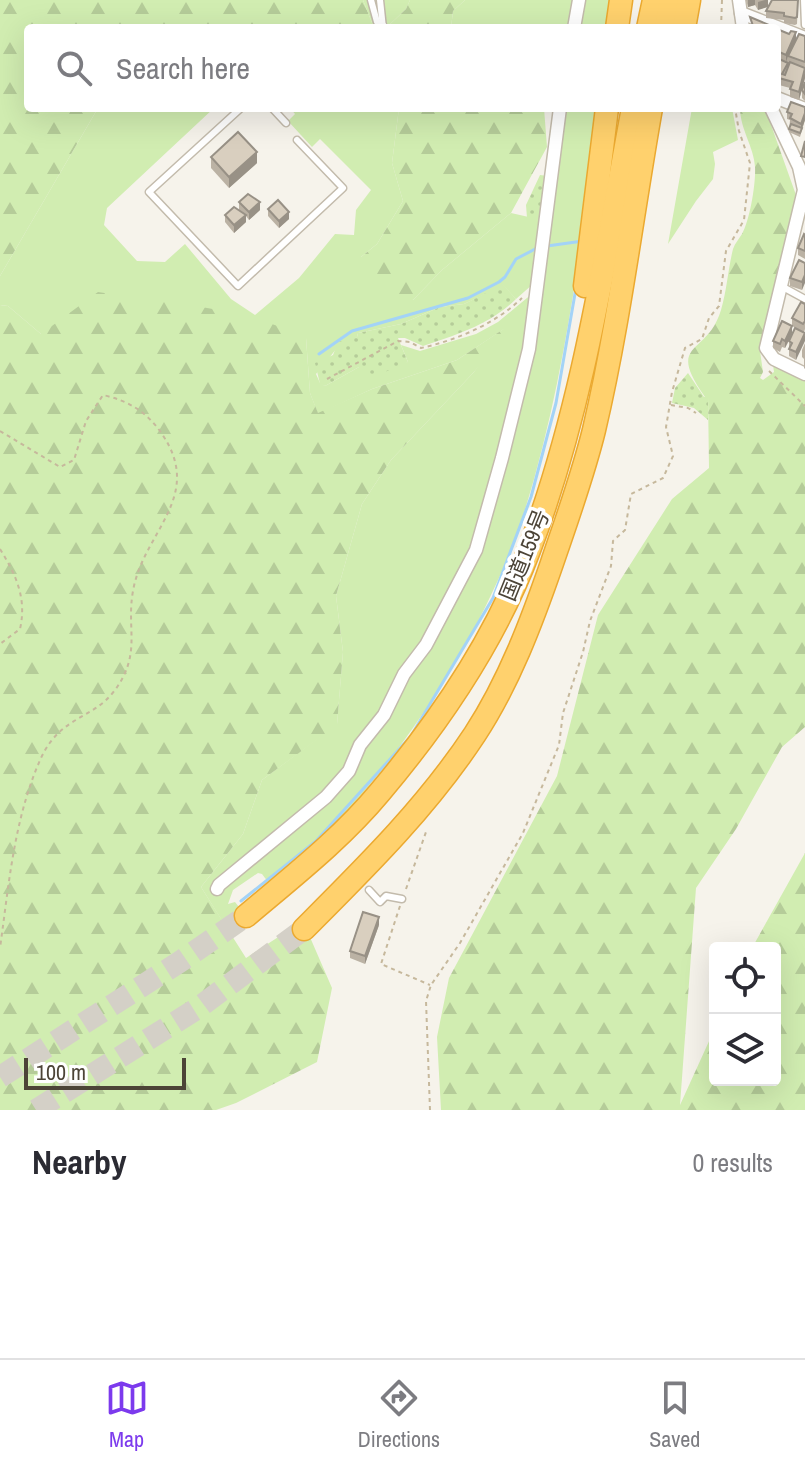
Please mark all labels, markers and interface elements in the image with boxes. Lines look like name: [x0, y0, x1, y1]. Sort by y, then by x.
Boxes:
search box: [24, 24, 781, 112]
icon: search: [52, 46, 96, 90]
text: Search here: [116, 48, 250, 88]
street label: 国道159号: [492, 505, 556, 605]
map controls: [709, 942, 781, 1086]
button: locate: [709, 942, 781, 1014]
button: layers: [709, 1014, 781, 1086]
scale bar: [24, 1054, 186, 1090]
text: 100 m: [36, 1057, 86, 1087]
text: Nearby: [32, 1139, 127, 1185]
text: 0 results: [692, 1145, 773, 1180]
tab: Map: [105, 1376, 149, 1454]
tab: Directions: [358, 1376, 440, 1454]
tab: Saved: [649, 1376, 700, 1454]

